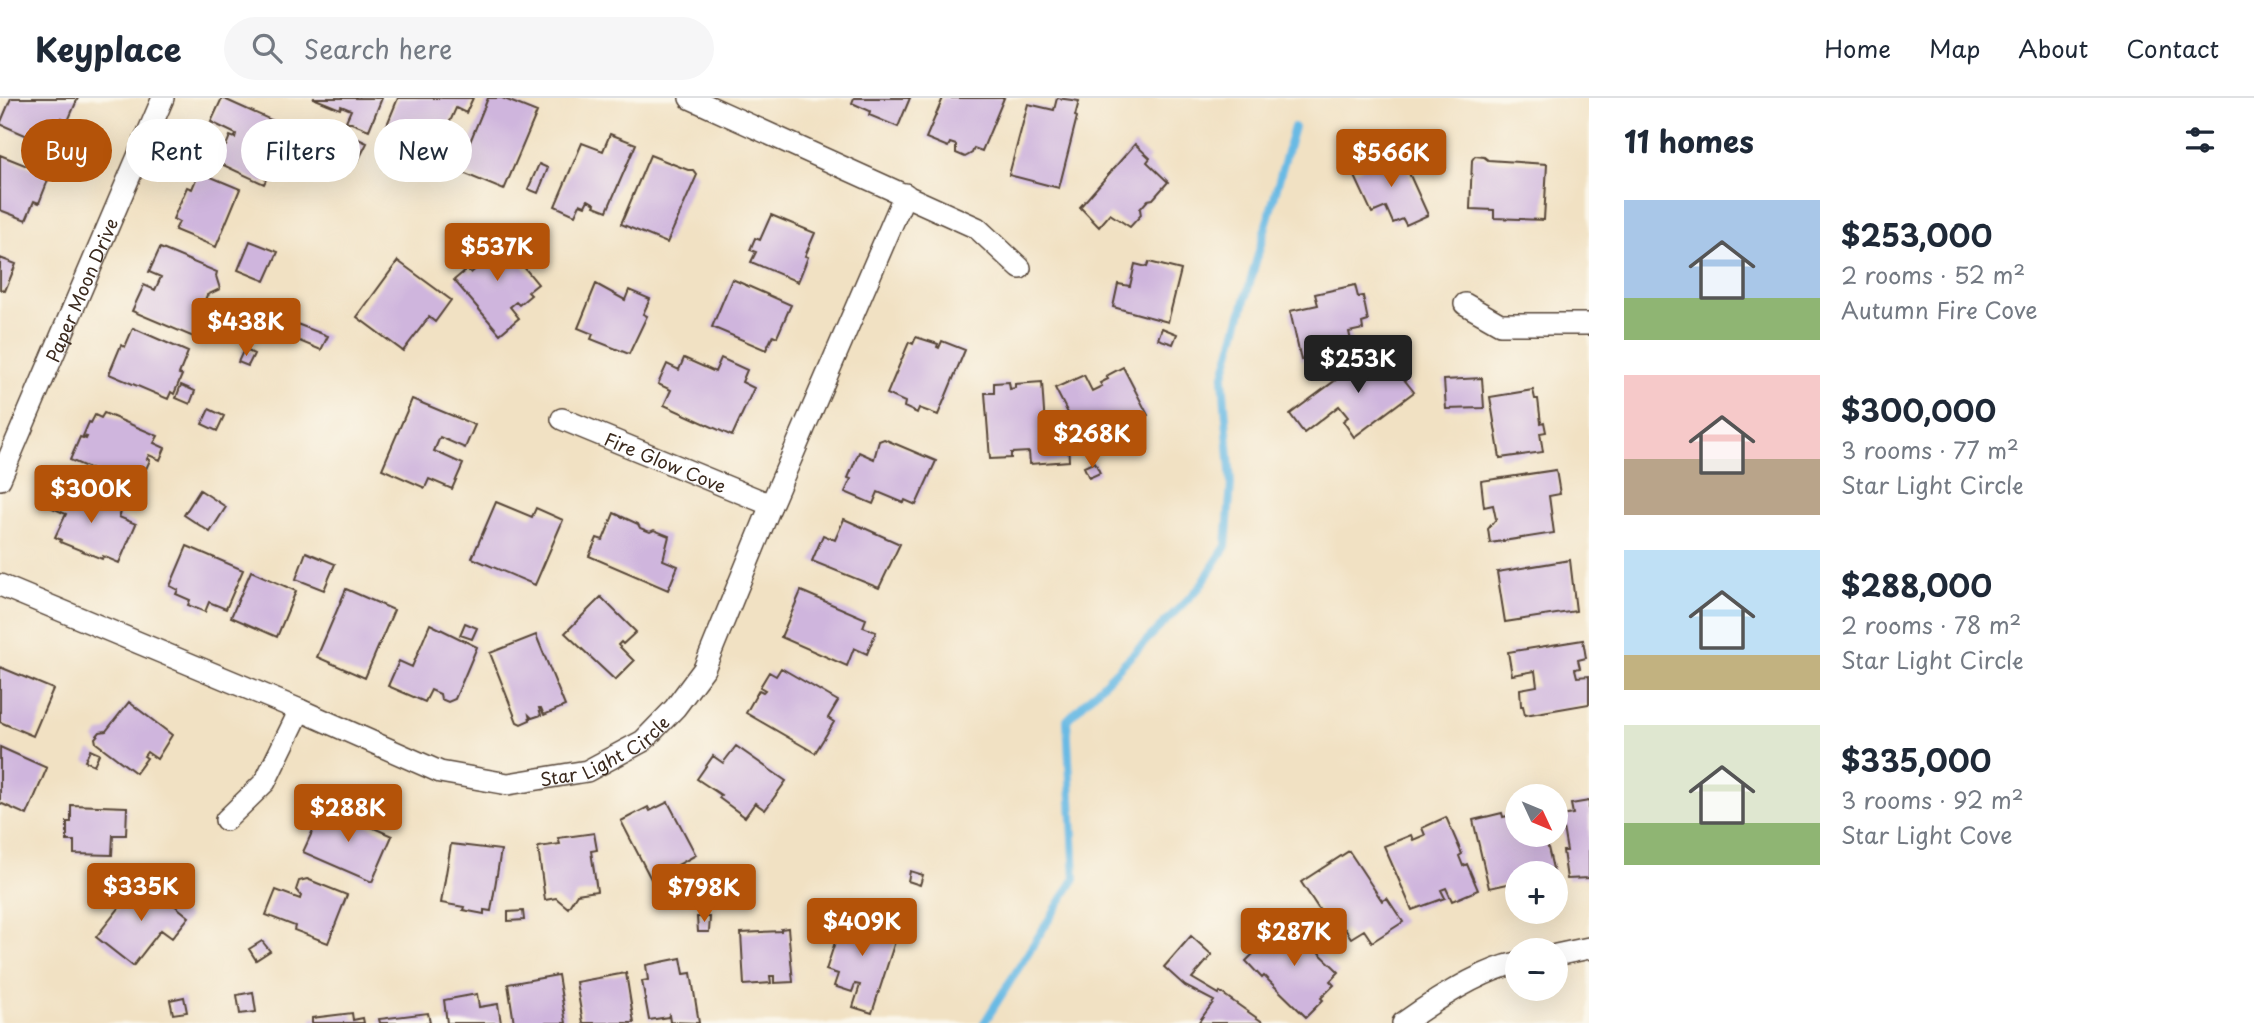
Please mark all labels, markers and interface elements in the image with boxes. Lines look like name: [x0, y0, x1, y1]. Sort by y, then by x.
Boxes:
search box: [224, 17, 714, 80]
text: Keyplace: [35, 23, 182, 73]
icon: search: [248, 29, 286, 67]
text: Search here: [304, 29, 452, 68]
text: Home: [1824, 30, 1891, 66]
text: Map: [1929, 30, 1980, 66]
text: About: [2018, 30, 2088, 66]
text: Contact: [2126, 30, 2219, 66]
text: 11 homes: [1624, 118, 1754, 163]
chip: Buy: [21, 119, 112, 182]
chip: Rent: [126, 119, 227, 182]
chip: Filters: [241, 119, 360, 182]
chip: New: [374, 119, 472, 182]
icon: filters: [2181, 121, 2219, 159]
pin: $566K: [1342, 130, 1440, 189]
text: $566K: [1352, 134, 1430, 169]
text: $253,000: [1841, 212, 1992, 257]
street label: Paper Moon Drive: [38, 213, 124, 366]
pin: $537K: [448, 223, 546, 283]
text: $537K: [461, 228, 533, 263]
icon: home: [1680, 228, 1764, 312]
text: 2 rooms · 52 m²: [1841, 257, 2025, 292]
text: Autumn Fire Cove: [1841, 292, 2038, 327]
pin: $438K: [197, 299, 295, 358]
text: $438K: [208, 303, 284, 338]
pin: $253K: [1309, 336, 1407, 395]
text: $253K: [1320, 340, 1396, 375]
text: $300,000: [1841, 387, 1996, 432]
icon: home: [1680, 403, 1764, 487]
pin: $268K: [1043, 410, 1141, 470]
text: $268K: [1053, 415, 1131, 450]
street label: Fire Glow Cove: [601, 424, 731, 499]
text: 3 rooms · 77 m²: [1841, 432, 2019, 467]
pin: $300K: [42, 466, 140, 525]
text: Star Light Circle: [1841, 467, 2024, 502]
text: $300K: [50, 470, 132, 505]
text: $288,000: [1841, 562, 1992, 607]
icon: home: [1680, 578, 1764, 662]
text: 2 rooms · 78 m²: [1841, 607, 2021, 642]
text: Star Light Circle: [1841, 642, 2024, 677]
street label: Star Light Circle: [538, 709, 675, 792]
text: $335,000: [1841, 737, 1991, 782]
icon: home: [1680, 753, 1764, 837]
text: 3 rooms · 92 m²: [1841, 782, 2024, 817]
pin: $288K: [299, 784, 397, 844]
north arrow: [1505, 784, 1568, 847]
map controls: [1505, 784, 1568, 1001]
text: $288K: [310, 789, 386, 824]
text: Star Light Cove: [1841, 817, 2012, 852]
button: +: [1505, 861, 1568, 924]
pin: $335K: [92, 864, 190, 923]
pin: $798K: [655, 864, 753, 924]
text: $335K: [103, 868, 179, 903]
text: $798K: [668, 869, 740, 904]
pin: $409K: [813, 898, 911, 958]
text: $409K: [823, 903, 901, 938]
pin: $287K: [1245, 908, 1343, 968]
text: $287K: [1257, 913, 1331, 948]
button: −: [1505, 938, 1568, 1001]

